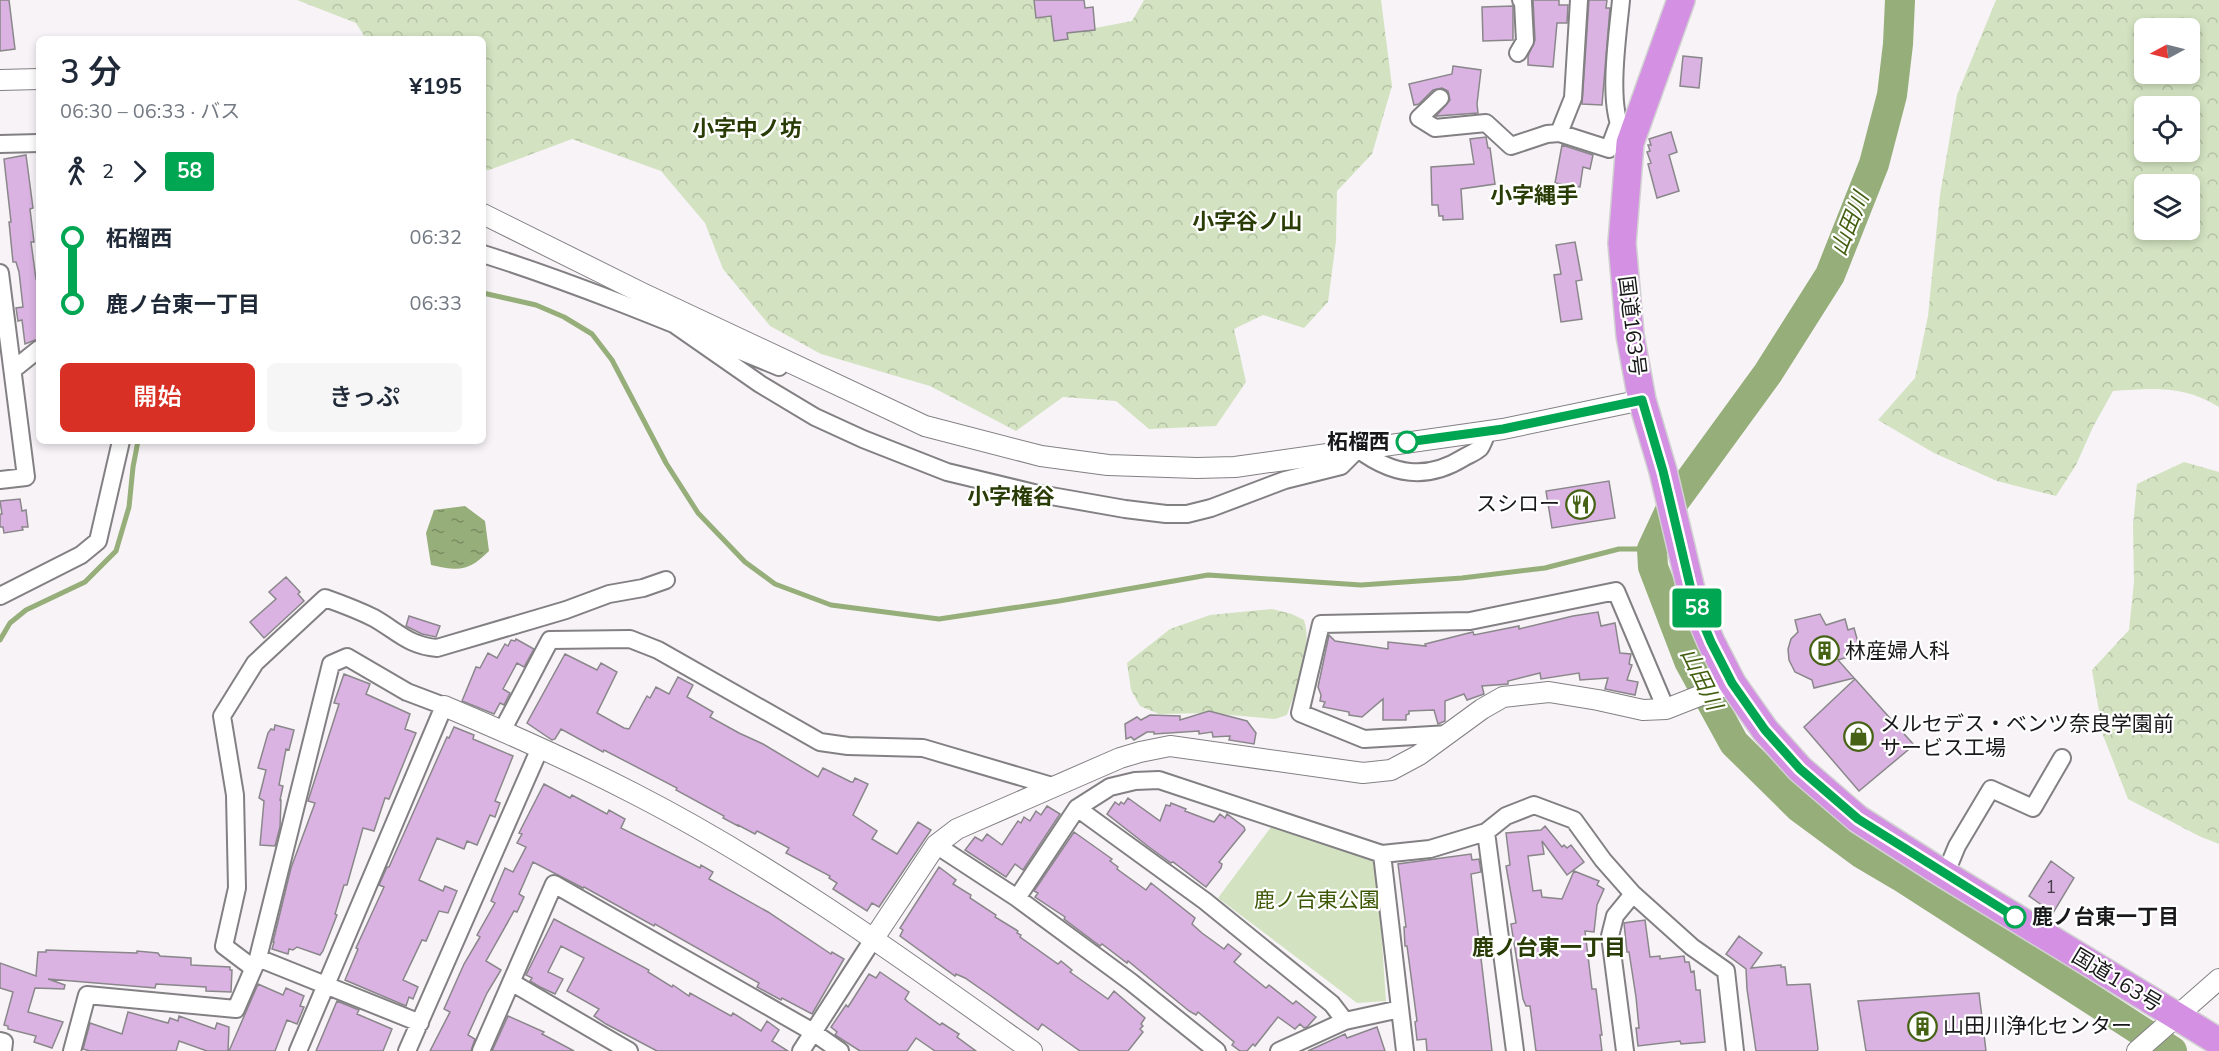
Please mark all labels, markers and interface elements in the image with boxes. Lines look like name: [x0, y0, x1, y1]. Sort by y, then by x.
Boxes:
north arrow: [2134, 18, 2200, 84]
map controls: [2134, 18, 2200, 240]
text: 3 分: [60, 50, 121, 95]
text: ¥195: [409, 72, 462, 102]
button: locate: [2134, 96, 2200, 162]
text: 06:30 – 06:33 · バス: [60, 98, 240, 125]
district label: 小字中ノ坊: [692, 114, 802, 144]
icon: walk: [60, 155, 93, 188]
icon: forward: [123, 155, 156, 188]
text: 58: [177, 157, 202, 185]
text: 2: [102, 158, 114, 185]
button: layers: [2134, 174, 2200, 240]
district label: 小字縄手: [1490, 181, 1578, 211]
water label: 山田川: [1824, 186, 1877, 260]
district label: 小字谷ノ山: [1192, 207, 1302, 237]
text: 柘榴西: [106, 224, 172, 254]
text: 06:32: [409, 224, 462, 251]
street label: 国道163号: [1612, 274, 1652, 378]
text: 鹿ノ台東一丁目: [106, 290, 260, 320]
text: 06:33: [409, 290, 462, 317]
button: 開始: [60, 363, 255, 432]
button: きっぷ: [267, 363, 462, 432]
place label: 柘榴西: [1327, 428, 1390, 456]
marker: 柘榴西: [1396, 431, 1418, 453]
district label: 小字権谷: [967, 482, 1055, 512]
restaurant icon: スシロー: [1565, 488, 1597, 520]
place label: スシロー: [1476, 490, 1560, 518]
line badge: 58: [1670, 588, 1724, 628]
text: 58: [1684, 594, 1710, 622]
building icon: 林産婦人科: [1808, 635, 1840, 667]
place label: 林産婦人科: [1845, 637, 1950, 665]
water label: 山田川: [1673, 643, 1730, 717]
place label: メルセデス・ベンツ奈良学園前 サービス工場: [1880, 710, 2174, 762]
shop icon: メルセデス・ベンツ奈良学園前 サービス工場: [1843, 720, 1875, 752]
house number: 1: [2046, 875, 2056, 899]
park label: 鹿ノ台東公園: [1254, 886, 1380, 914]
place label: 鹿ノ台東一丁目: [2032, 903, 2179, 931]
marker: 鹿ノ台東一丁目: [2004, 906, 2026, 928]
district label: 鹿ノ台東一丁目: [1472, 933, 1626, 963]
street label: 国道163号: [2067, 942, 2167, 1018]
building icon: 山田川浄化センター: [1906, 1010, 1938, 1042]
place label: 山田川浄化センター: [1943, 1012, 2132, 1040]

